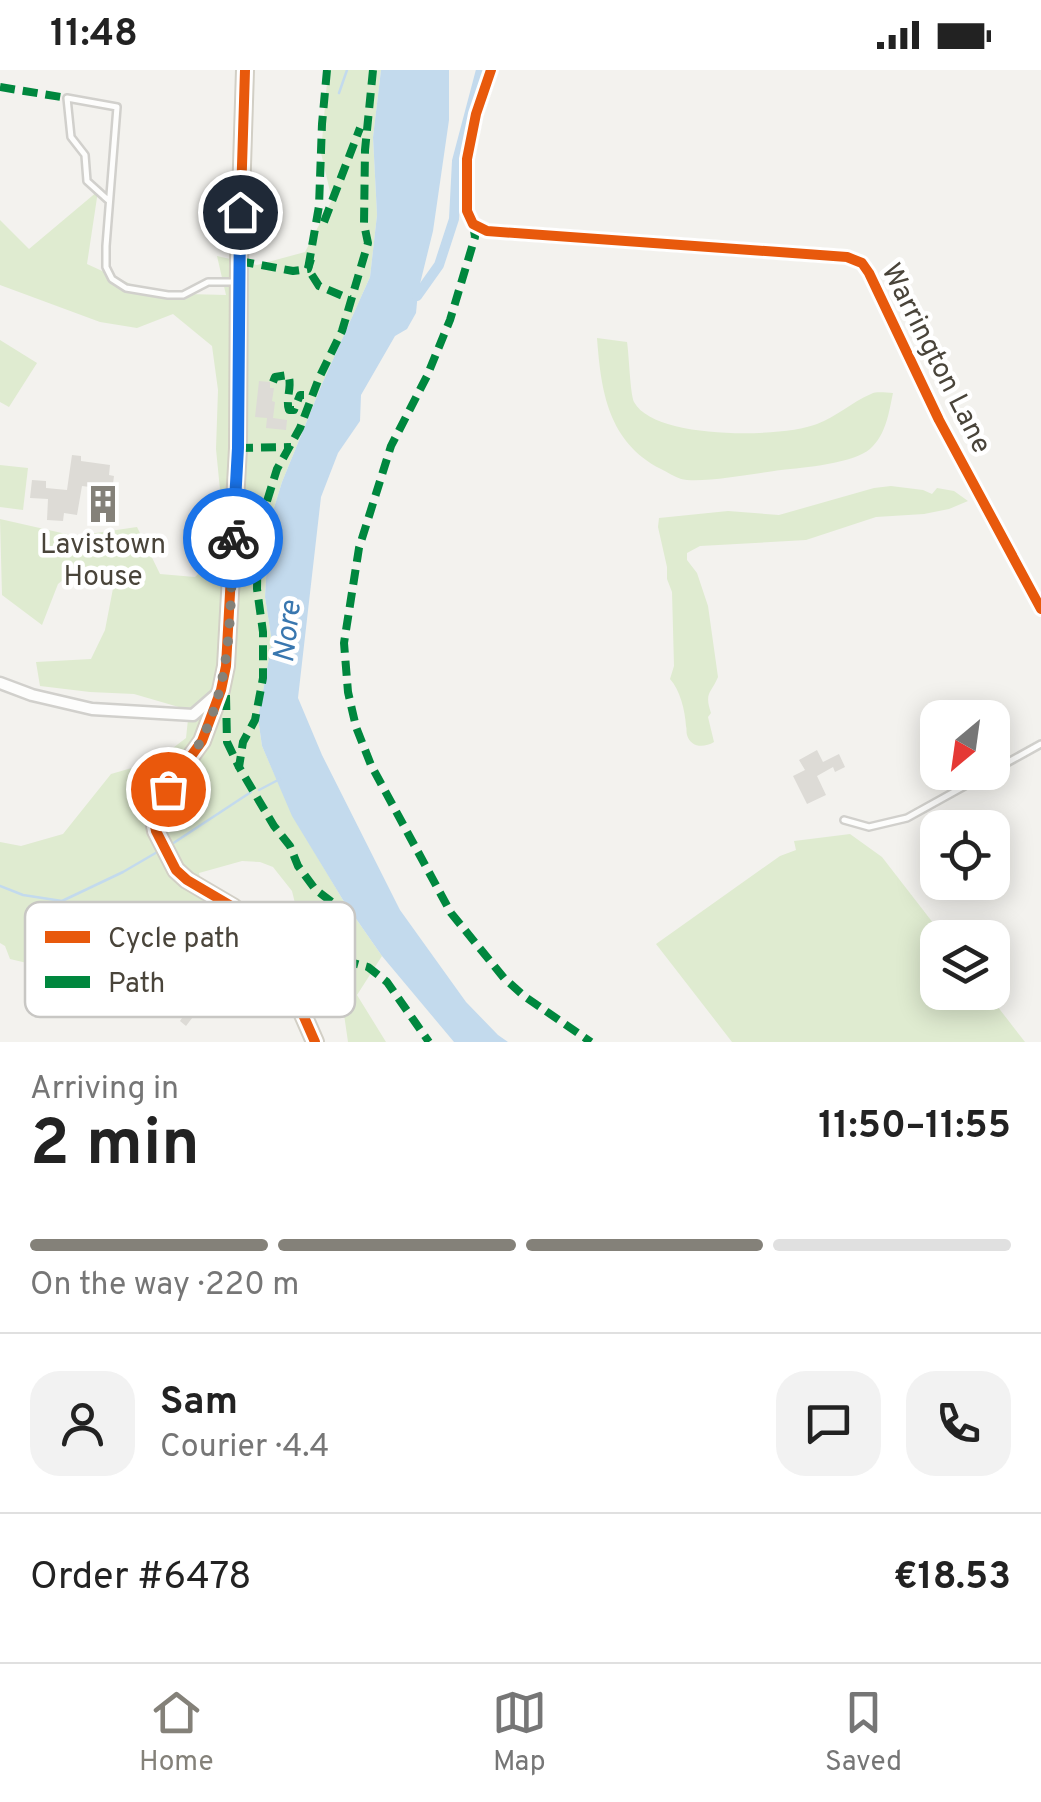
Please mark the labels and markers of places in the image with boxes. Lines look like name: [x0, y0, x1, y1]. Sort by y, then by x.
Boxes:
pin: [198, 170, 283, 255]
building icon: Lavistown House: [82, 483, 124, 525]
place label: Lavistown House: [40, 528, 166, 596]
pin: [126, 747, 211, 832]

